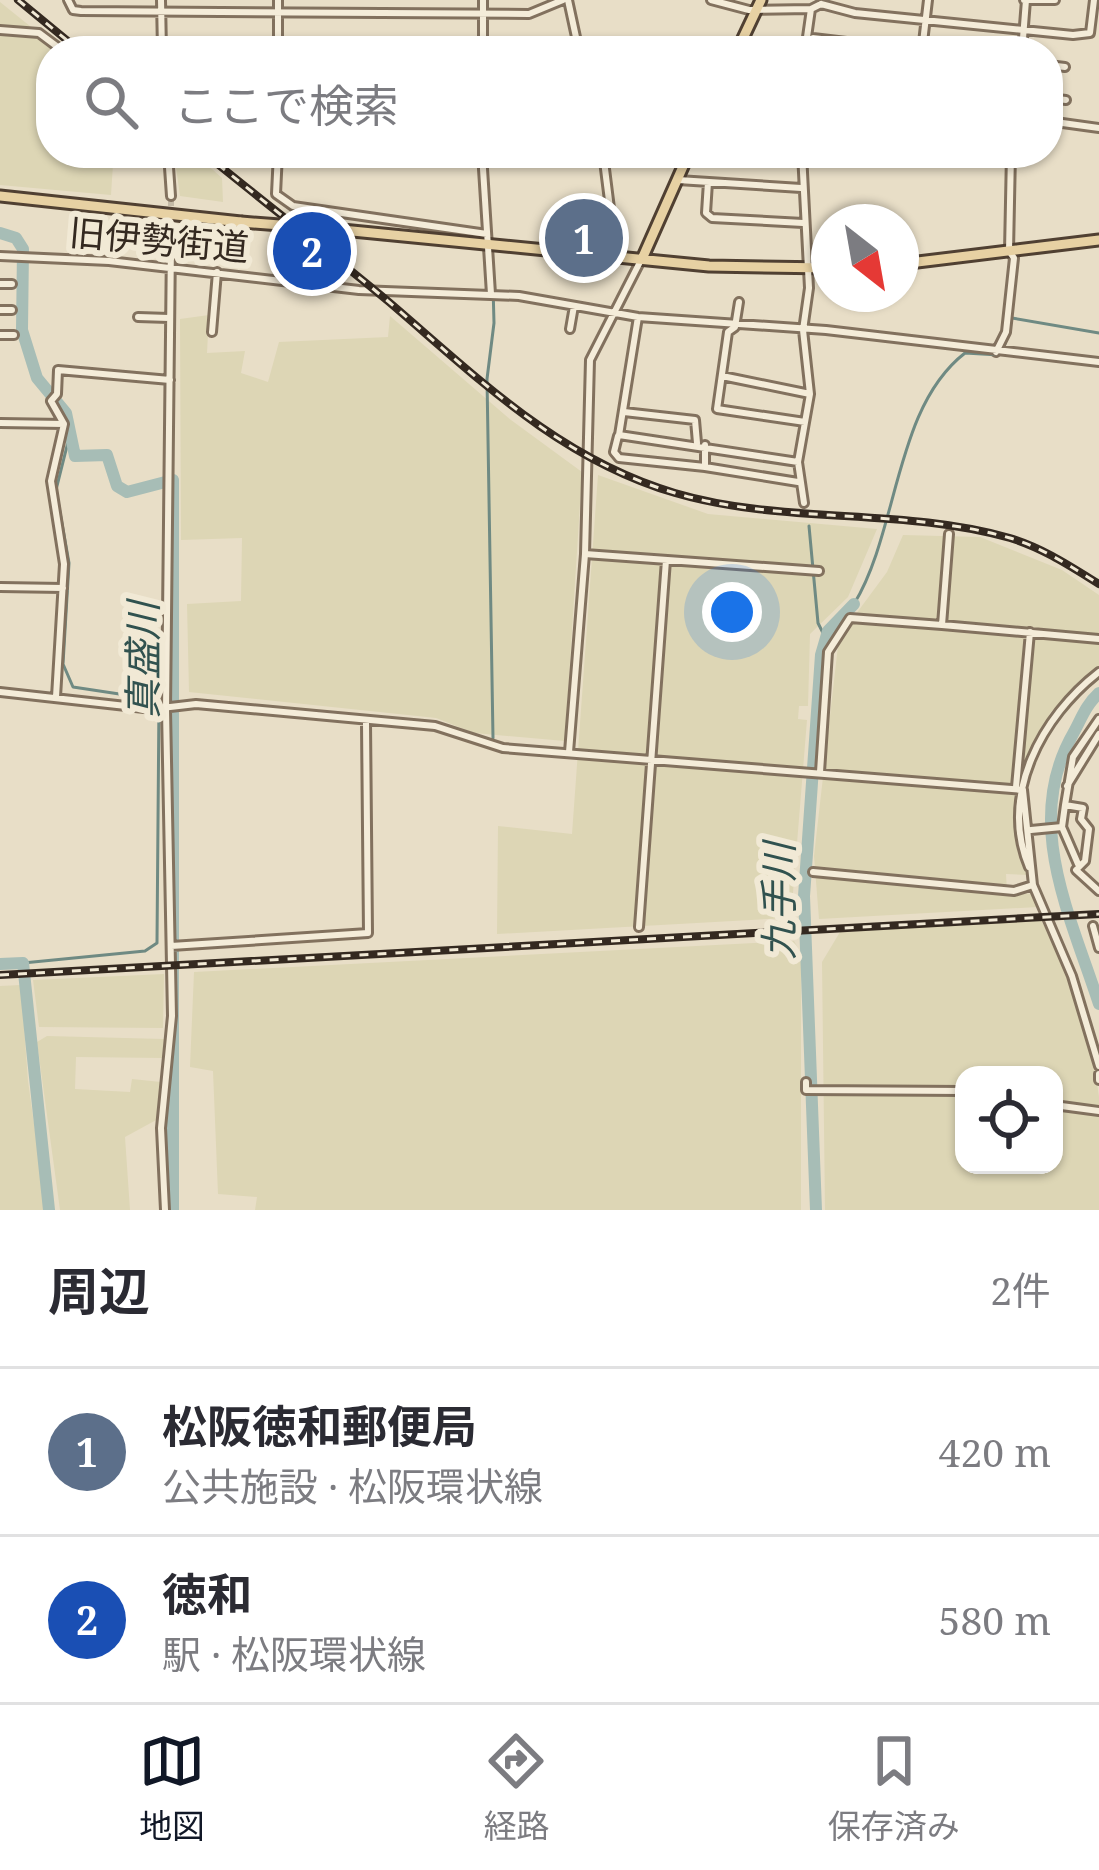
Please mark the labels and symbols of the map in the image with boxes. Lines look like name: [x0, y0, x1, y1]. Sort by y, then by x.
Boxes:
pin: 1: [545, 193, 623, 283]
north arrow: [811, 204, 919, 312]
pin: 2: [273, 206, 351, 296]
street label: 旧伊勢街道: [67, 207, 251, 272]
your location: [702, 582, 762, 642]
water label: 真盛川: [115, 598, 168, 719]
water label: 九手川: [751, 839, 804, 960]

